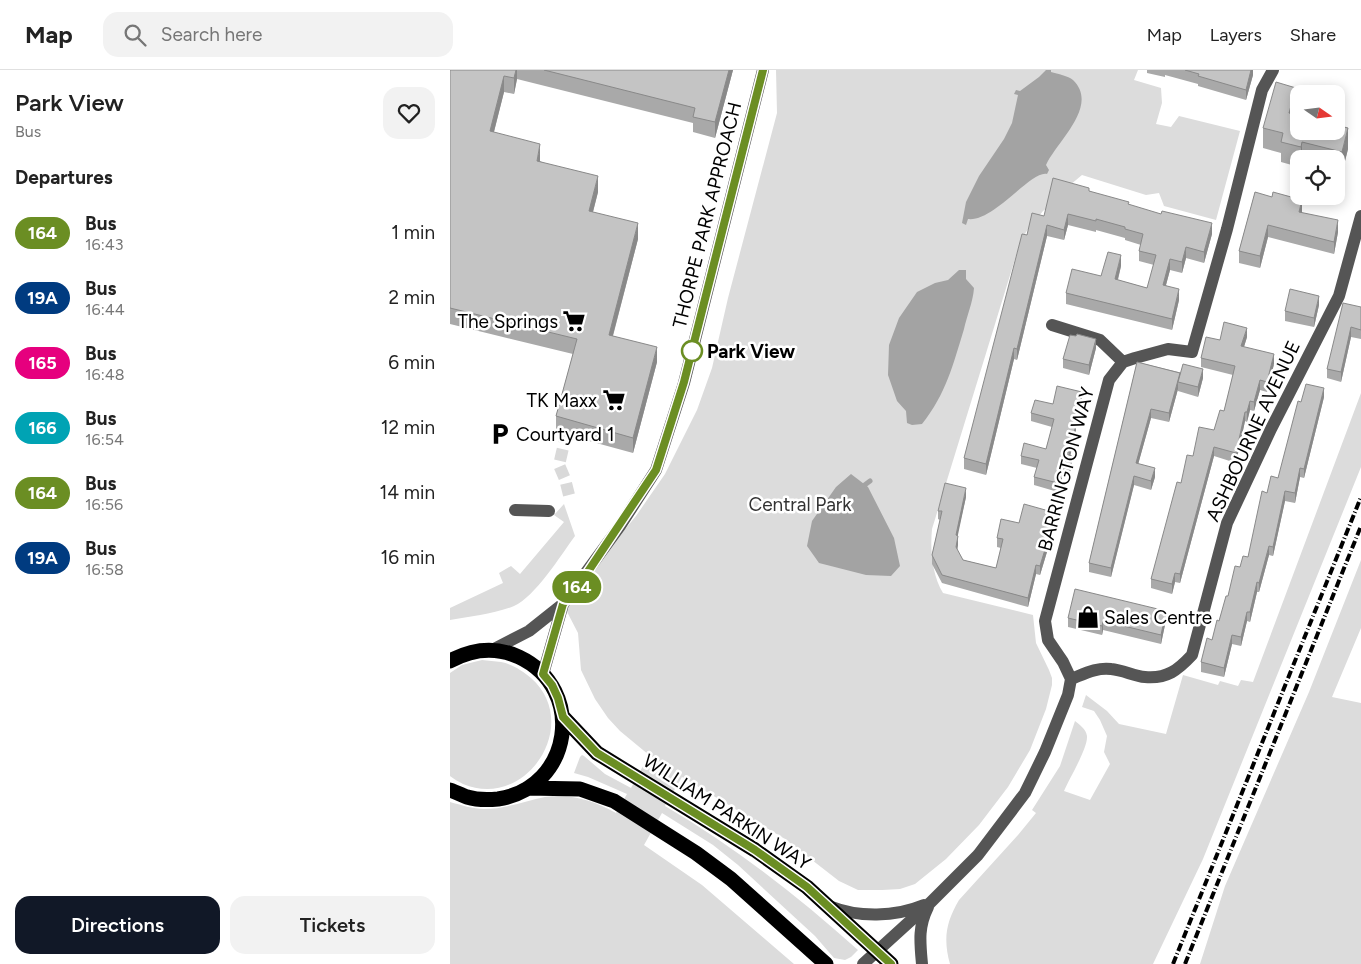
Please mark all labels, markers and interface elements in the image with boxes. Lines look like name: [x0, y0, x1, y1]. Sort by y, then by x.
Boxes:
search box: [103, 12, 453, 57]
text: Map: [25, 20, 73, 49]
icon: search: [121, 21, 149, 49]
text: Search here: [161, 23, 262, 46]
text: Map: [1147, 24, 1182, 46]
text: Layers: [1210, 24, 1262, 46]
text: Share: [1290, 24, 1336, 46]
north arrow: [1290, 85, 1345, 140]
map controls: [1290, 85, 1345, 205]
button: heart: [383, 87, 435, 139]
text: Park View: [15, 88, 124, 117]
street label: THORPE PARK APPROACH: [668, 100, 746, 330]
text: Bus: [15, 122, 41, 141]
button: locate: [1290, 150, 1345, 205]
text: Departures: [15, 166, 113, 189]
text: Bus: [85, 212, 116, 235]
text: 1 min: [391, 221, 435, 244]
text: 164: [28, 222, 57, 244]
text: 16:43: [85, 235, 123, 254]
text: Bus: [85, 277, 116, 300]
text: 2 min: [389, 286, 435, 309]
text: 19A: [27, 287, 58, 309]
text: 16:44: [85, 300, 125, 319]
supermarket icon: The Springs: [561, 308, 587, 334]
place label: The Springs: [458, 310, 558, 333]
street label: ASHBOURNE AVENUE: [1201, 337, 1305, 525]
marker: Park View: [681, 340, 703, 362]
place label: Park View: [707, 340, 795, 363]
text: Bus: [85, 342, 116, 365]
text: 6 min: [388, 351, 435, 374]
text: 165: [28, 352, 57, 374]
text: 16:48: [85, 365, 124, 384]
street label: BARRINGTON WAY: [1033, 384, 1099, 554]
supermarket icon: TK Maxx: [601, 387, 627, 413]
place label: TK Maxx: [526, 389, 597, 412]
text: Bus: [85, 407, 116, 430]
text: 12 min: [381, 416, 435, 439]
text: 166: [28, 417, 57, 439]
parking icon: Courtyard 1: [487, 421, 513, 447]
place label: Courtyard 1: [516, 423, 614, 446]
text: 16:54: [85, 430, 124, 449]
text: Bus: [85, 472, 116, 495]
text: 14 min: [379, 481, 435, 504]
text: 164: [28, 482, 57, 504]
park label: Central Park: [749, 493, 852, 516]
text: 16:56: [85, 495, 123, 514]
text: Bus: [85, 537, 116, 560]
text: 16 min: [381, 546, 435, 569]
text: 19A: [27, 547, 58, 569]
text: 16:58: [85, 560, 124, 579]
line badge: 164: [548, 571, 606, 603]
text: 164: [562, 576, 592, 598]
shop icon: Sales Centre: [1075, 604, 1101, 630]
place label: Sales Centre: [1104, 606, 1212, 629]
street label: WILLIAM PARKIN WAY: [639, 749, 816, 875]
button: Directions: [15, 896, 220, 954]
button: Tickets: [230, 896, 435, 954]

